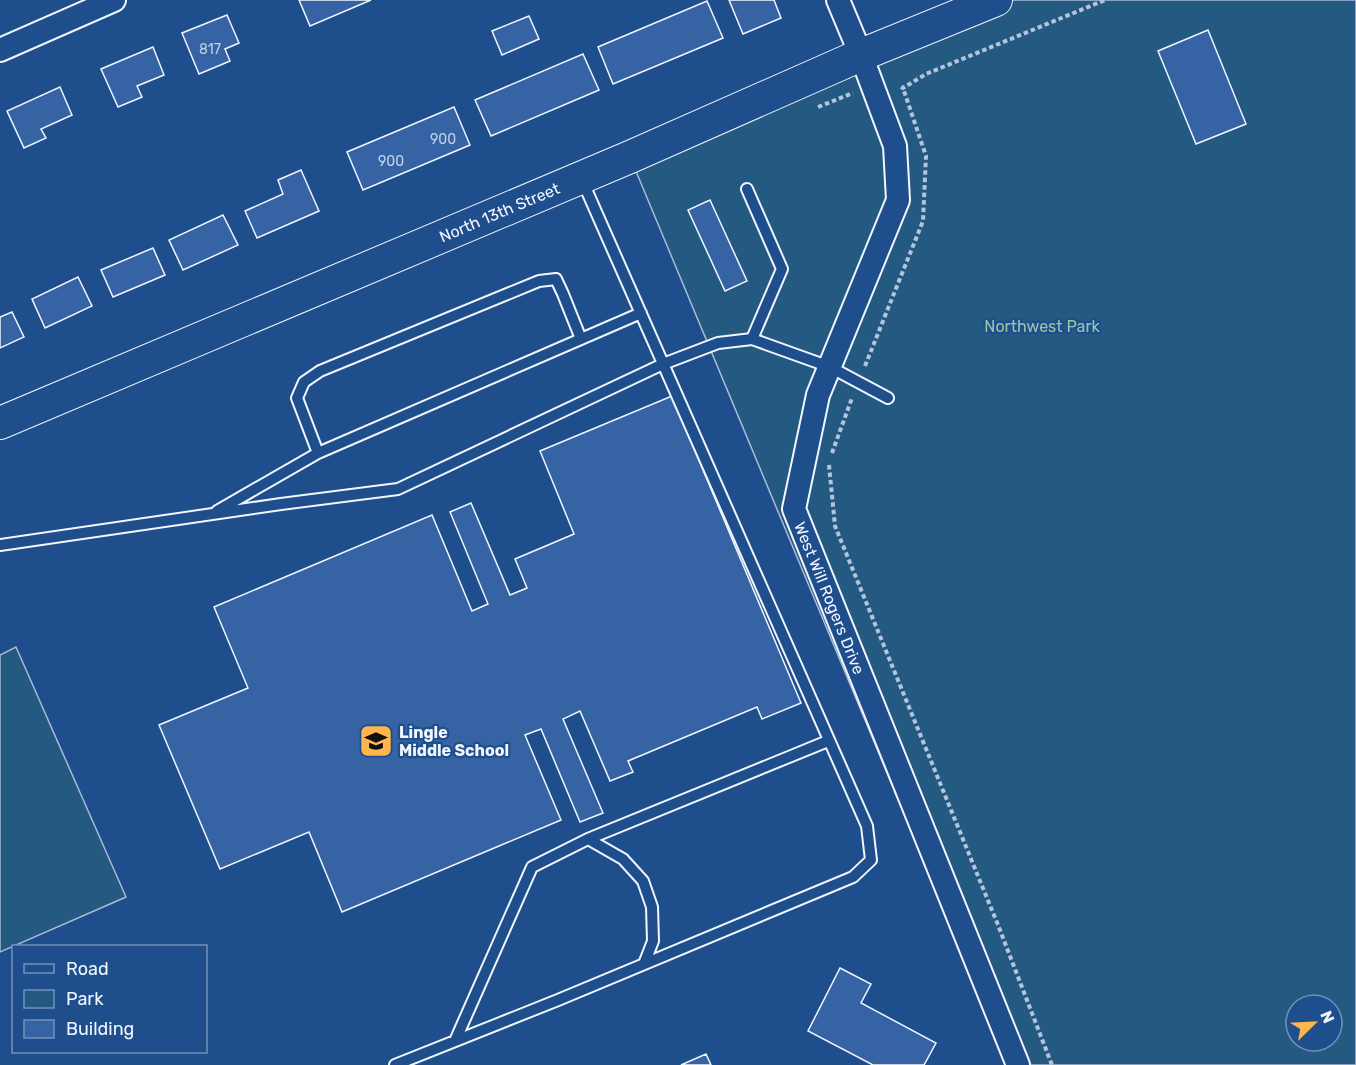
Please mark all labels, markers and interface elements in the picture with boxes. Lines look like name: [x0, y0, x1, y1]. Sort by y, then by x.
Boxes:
house number: 817: [199, 41, 221, 58]
house number: 900: [430, 131, 456, 148]
house number: 900: [378, 153, 404, 170]
street label: North 13th Street: [436, 178, 562, 246]
park label: Northwest Park: [984, 317, 1100, 336]
street label: West Will Rogers Drive: [791, 519, 869, 677]
school or university icon: Lingle Middle School: [358, 723, 394, 759]
place label: Lingle Middle School: [399, 723, 509, 760]
legend: [12, 945, 207, 1053]
text: Road: [66, 958, 109, 980]
text: Park: [66, 988, 104, 1010]
north arrow: [1284, 993, 1344, 1053]
text: N: [1316, 1008, 1338, 1026]
text: Building: [66, 1018, 134, 1040]

